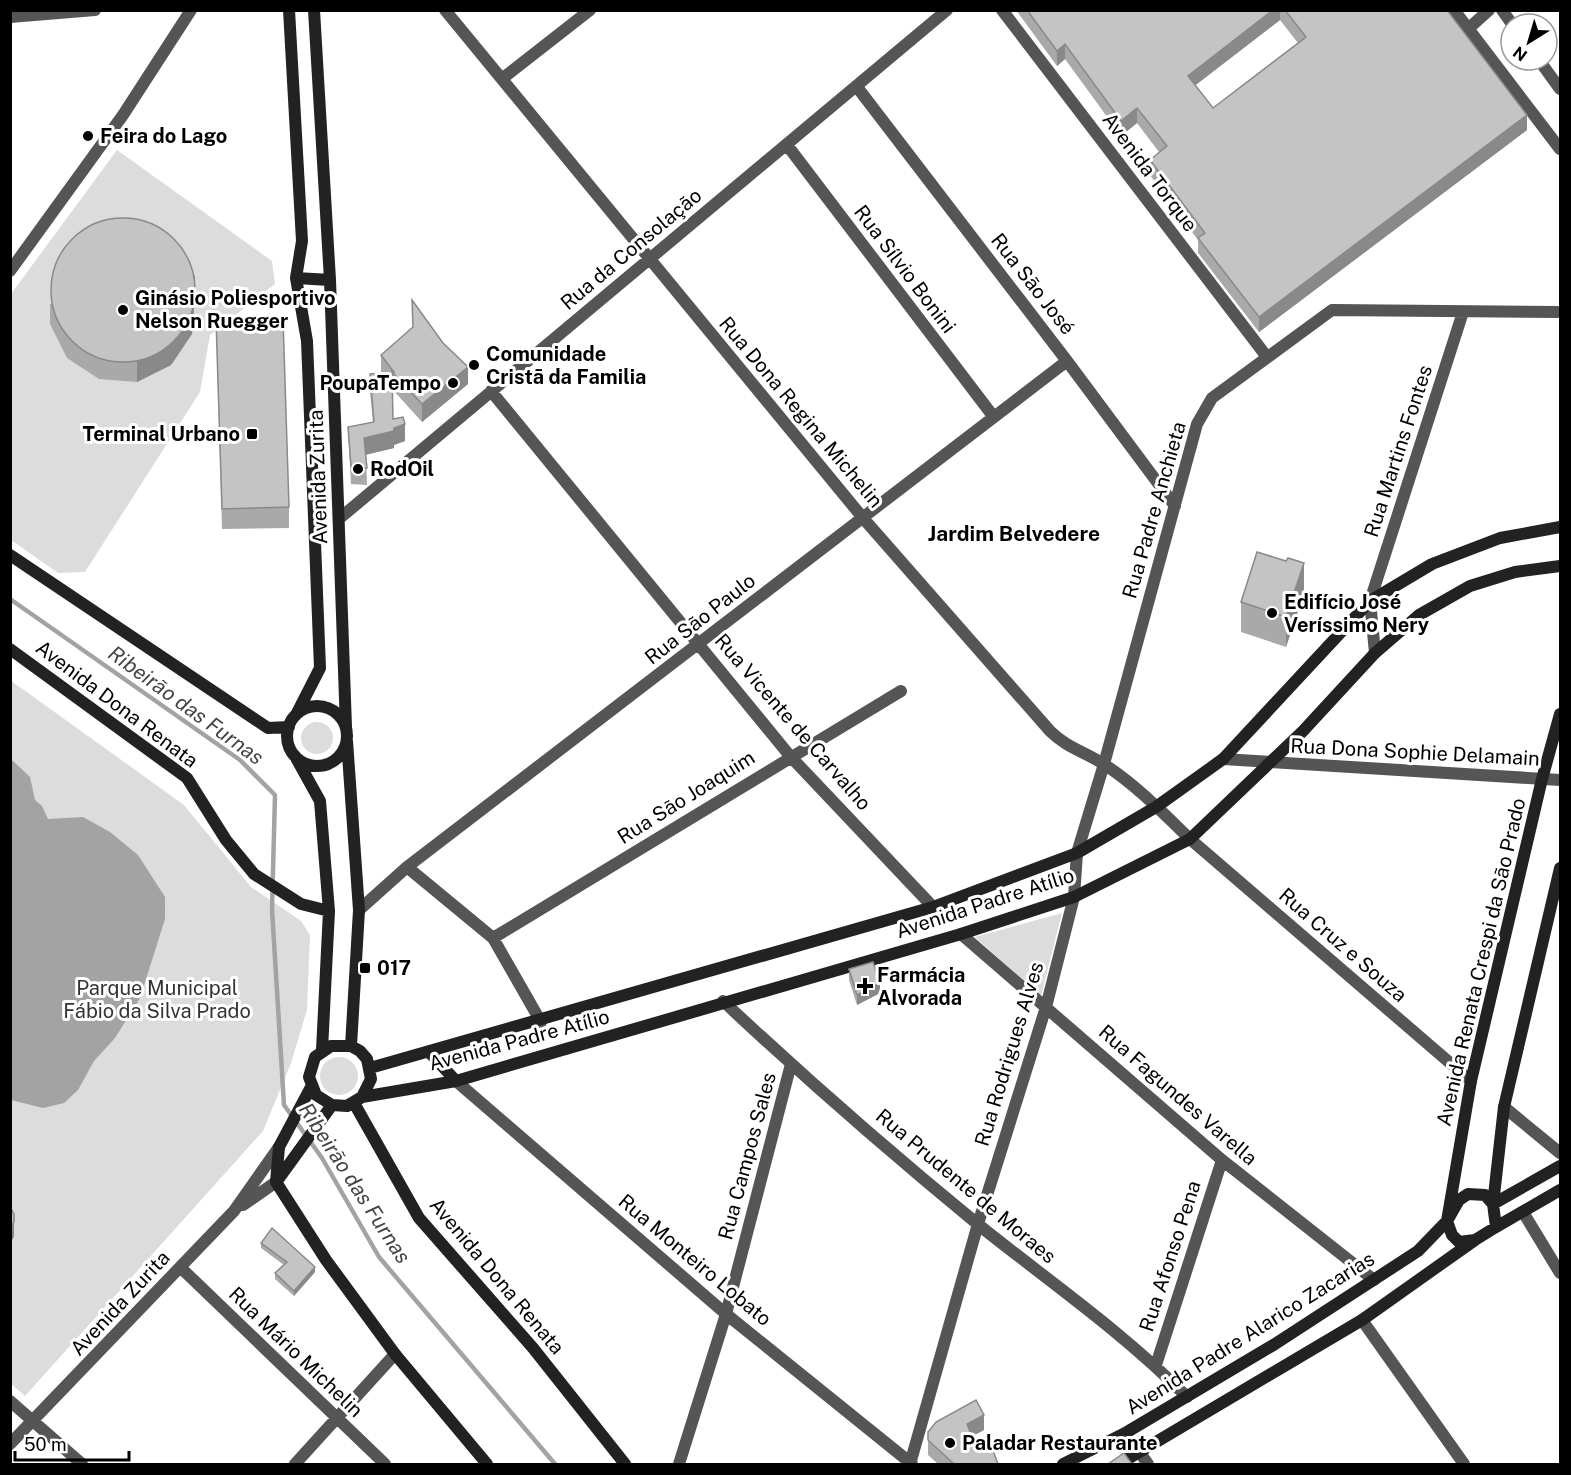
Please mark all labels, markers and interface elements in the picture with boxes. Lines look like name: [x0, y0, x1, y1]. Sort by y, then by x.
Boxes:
north arrow: [1499, 12, 1559, 72]
text: N: [1510, 42, 1531, 65]
street label: Avenida Torque: [1097, 108, 1203, 236]
place label: Feira do Lago: [100, 124, 227, 148]
marker: Feira do Lago: [81, 129, 95, 143]
street label: Rua da Consolação: [556, 183, 706, 315]
street label: Rua Sílvio Bonini: [849, 200, 961, 338]
street label: Rua São José: [986, 229, 1080, 339]
place label: Ginásio Poliesportivo Nelson Ruegger: [135, 286, 336, 333]
marker: Ginásio Poliesportivo Nelson Ruegger: [116, 303, 130, 317]
street label: Rua Dona Regina Michelin: [714, 312, 888, 512]
place label: Comunidade Cristã da Familia: [486, 342, 646, 389]
marker: Comunidade Cristã da Familia: [467, 358, 481, 372]
street label: Rua Martins Fontes: [1359, 362, 1437, 540]
place label: PoupaTempo: [319, 371, 441, 395]
marker: PoupaTempo: [446, 376, 460, 390]
street label: Avenida Zurita: [304, 409, 332, 545]
street label: Rua Padre Anchieta: [1117, 419, 1191, 601]
place label: Terminal Urbano: [82, 422, 240, 446]
marker: Terminal Urbano: [245, 427, 259, 441]
place label: RodOil: [370, 457, 434, 481]
marker: RodOil: [351, 462, 365, 476]
district label: Jardim Belvedere: [928, 521, 1100, 546]
street label: Rua São Paulo: [640, 568, 760, 670]
place label: Edifício José Veríssimo Nery: [1284, 590, 1429, 637]
marker: Edifício José Veríssimo Nery: [1265, 606, 1279, 620]
street label: Rua Vicente de Carvalho: [710, 629, 876, 815]
street label: Avenida Dona Renata: [31, 635, 203, 773]
water label: Ribeirão das Furnas: [103, 640, 269, 770]
street label: Rua Dona Sophie Delamain: [1290, 733, 1540, 771]
street label: Rua São Joaquim: [613, 745, 759, 849]
street label: Avenida Renata Crespi da São Prado: [1432, 796, 1530, 1128]
street label: Avenida Padre Atílio: [893, 863, 1077, 943]
street label: Rua Cruz e Souza: [1274, 883, 1412, 1007]
place label: 017: [377, 956, 411, 980]
street label: Rua Rodrigues Alves: [970, 959, 1048, 1149]
marker: 017: [358, 961, 372, 975]
place label: Farmácia Alvorada: [877, 963, 965, 1010]
park label: Parque Municipal Fábio da Silva Prado: [63, 976, 251, 1023]
marker: Farmácia Alvorada: [858, 979, 872, 993]
street label: Avenida Padre Atílio: [426, 1004, 612, 1076]
street label: Rua Fagundes Varella: [1094, 1020, 1262, 1170]
street label: Rua Campos Sales: [713, 1070, 781, 1242]
water label: Ribeirão das Furnas: [294, 1098, 416, 1268]
street label: Rua Prudente de Moraes: [871, 1104, 1061, 1268]
street label: Rua Afonso Pena: [1134, 1178, 1206, 1334]
street label: Rua Monteiro Lobato: [614, 1189, 776, 1331]
street label: Avenida Dona Renata: [425, 1193, 569, 1359]
street label: Avenida Zurita: [65, 1246, 175, 1360]
street label: Avenida Padre Alarico Zacarias: [1121, 1246, 1379, 1420]
street label: Rua Mário Michelin: [224, 1282, 368, 1422]
scale bar: [15, 1424, 129, 1462]
place label: Paladar Restaurante: [962, 1431, 1158, 1455]
text: 50 m: [24, 1434, 67, 1455]
marker: Paladar Restaurante: [943, 1436, 957, 1450]

